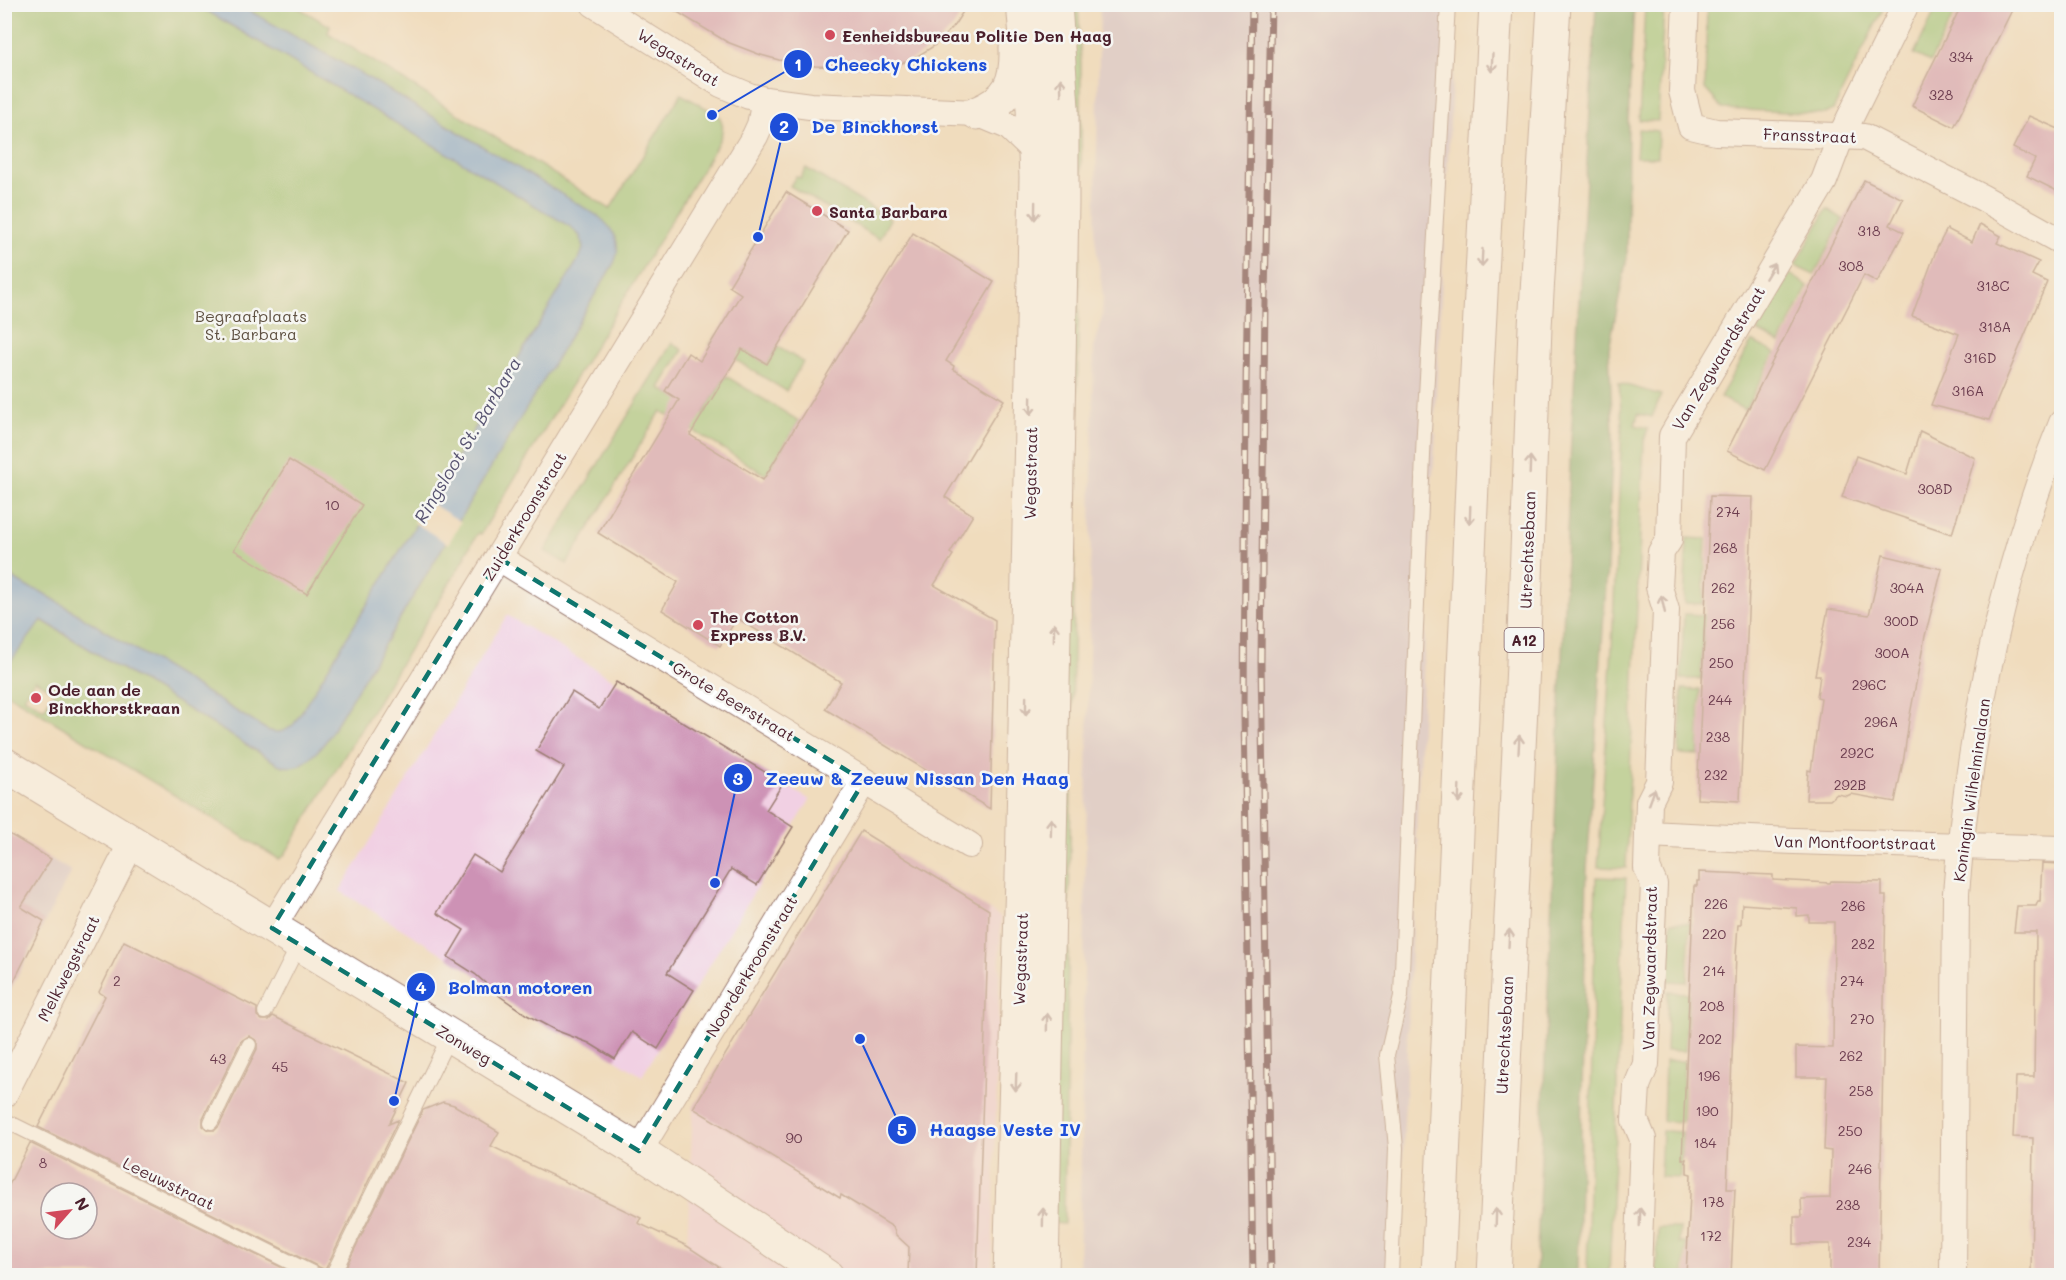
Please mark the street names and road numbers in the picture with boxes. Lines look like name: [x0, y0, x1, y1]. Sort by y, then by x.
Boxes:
street label: Wegastraat: [634, 23, 724, 91]
street label: Fransstraat: [1763, 123, 1857, 147]
street label: Van Zegwaardstraat: [1667, 282, 1769, 434]
street label: Wegastraat: [1019, 426, 1041, 520]
street label: Zuiderkroonstraat: [477, 448, 571, 584]
street label: Utrechtsebaan: [1514, 491, 1540, 609]
road number: A12: [1504, 628, 1544, 652]
street label: Grote Beerstraat: [669, 656, 799, 746]
street label: Koningin Wilhelminalaan: [1948, 697, 1994, 883]
street label: Van Montfoortstraat: [1774, 830, 1936, 854]
street label: Van Zegwaardstraat: [1637, 886, 1661, 1050]
street label: Noorderkroonstraat: [701, 892, 801, 1040]
street label: Melkwegstraat: [32, 911, 104, 1025]
street label: Wegastraat: [1008, 912, 1032, 1006]
street label: Utrechtsebaan: [1490, 976, 1518, 1094]
street label: Zonweg: [433, 1019, 495, 1069]
street label: Leeuwstraat: [120, 1152, 218, 1214]

